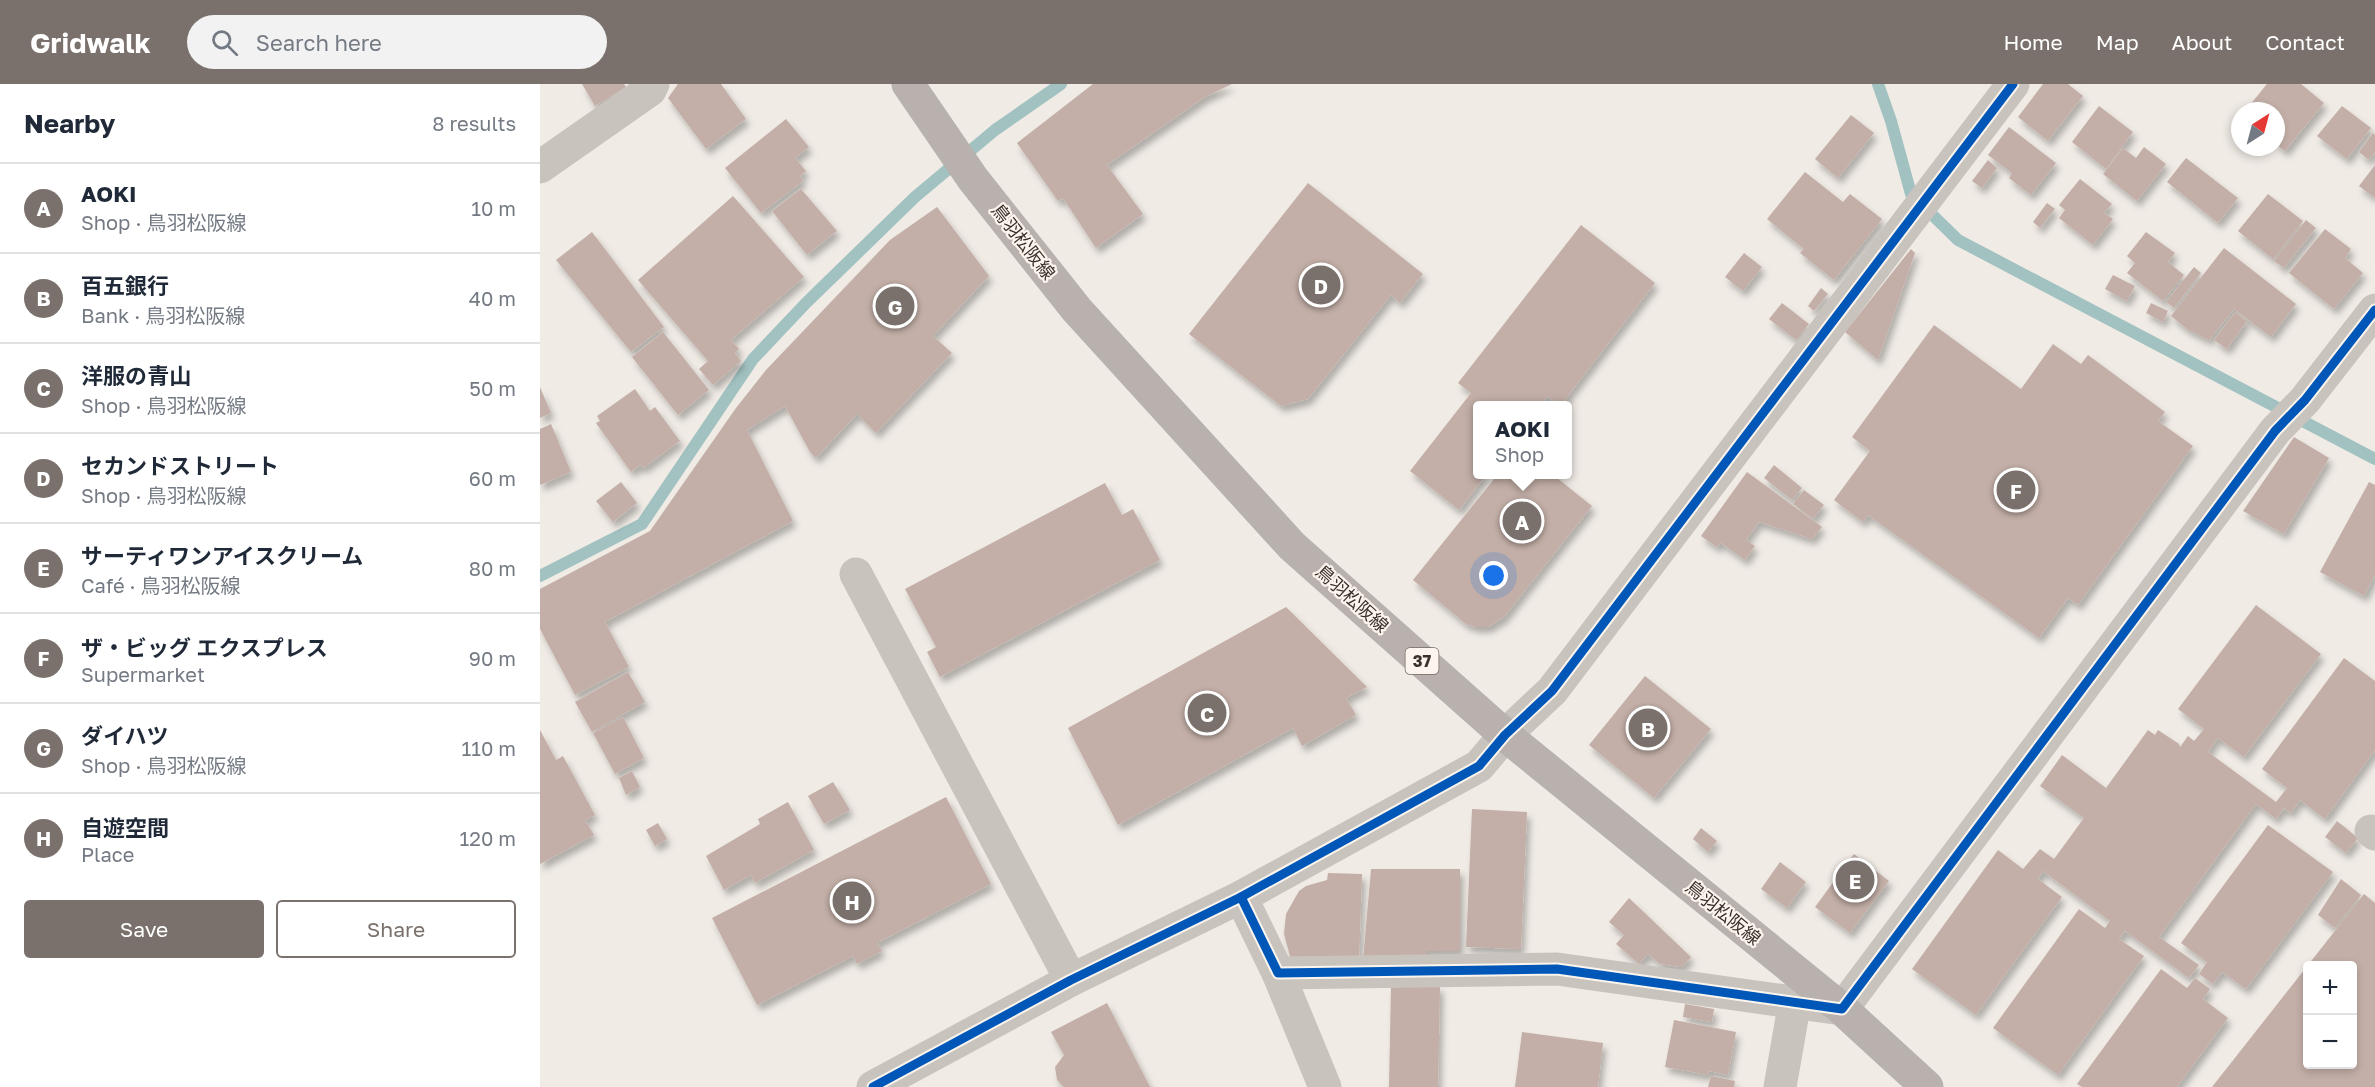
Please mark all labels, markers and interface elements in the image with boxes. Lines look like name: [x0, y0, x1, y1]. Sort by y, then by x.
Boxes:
search box: [187, 15, 607, 69]
text: Gridwalk: [30, 26, 151, 59]
icon: search: [208, 26, 241, 59]
text: Search here: [256, 29, 382, 56]
text: Home: [2003, 29, 2063, 55]
text: Map: [2096, 29, 2139, 55]
text: About: [2172, 29, 2232, 55]
text: Contact: [2265, 29, 2345, 55]
north arrow: [2231, 102, 2285, 156]
text: Nearby: [24, 108, 115, 139]
text: 8 results: [432, 111, 516, 135]
text: AOKI: [81, 180, 137, 207]
text: A: [36, 196, 51, 220]
text: 10 m: [471, 196, 516, 220]
street label: 鳥羽松阪線: [987, 199, 1060, 284]
text: Shop · 鳥羽松阪線: [81, 210, 246, 234]
pin: D: [1302, 262, 1340, 308]
text: 百五銀行: [81, 272, 169, 299]
pin: G: [876, 284, 914, 328]
text: B: [36, 286, 51, 310]
text: 40 m: [469, 286, 516, 310]
text: Bank · 鳥羽松阪線: [81, 303, 245, 327]
text: 洋服の青山: [81, 362, 191, 389]
text: C: [36, 376, 51, 400]
text: 50 m: [469, 376, 516, 400]
text: Shop · 鳥羽松阪線: [81, 393, 246, 417]
popup: [1473, 401, 1572, 479]
text: AOKI: [1495, 415, 1550, 442]
text: Shop: [1495, 442, 1544, 466]
text: セカンドストリート: [81, 452, 279, 479]
text: D: [36, 466, 51, 490]
text: 60 m: [469, 466, 516, 490]
pin: F: [1996, 468, 2036, 512]
text: Shop · 鳥羽松阪線: [81, 483, 246, 507]
pin: A: [1502, 498, 1542, 544]
text: サーティワンアイスクリーム: [81, 542, 363, 569]
text: E: [37, 556, 50, 580]
text: 80 m: [469, 556, 516, 580]
street label: 鳥羽松阪線: [1312, 560, 1393, 637]
your location: [1479, 561, 1508, 590]
text: Café · 鳥羽松阪線: [81, 573, 241, 597]
text: ザ・ビッグ エクスプレス: [81, 634, 328, 661]
text: F: [38, 646, 49, 670]
text: 90 m: [469, 646, 516, 670]
road number: 37: [1406, 648, 1438, 674]
text: Supermarket: [81, 662, 205, 686]
pin: C: [1188, 690, 1226, 736]
pin: B: [1628, 706, 1668, 750]
text: ダイハツ: [81, 722, 169, 749]
text: G: [36, 736, 51, 760]
text: 110 m: [462, 736, 516, 760]
text: Shop · 鳥羽松阪線: [81, 753, 246, 777]
text: 自遊空間: [81, 814, 169, 841]
text: H: [36, 826, 51, 850]
text: 120 m: [460, 826, 516, 850]
text: Place: [81, 842, 134, 866]
pin: E: [1836, 858, 1874, 902]
street label: 鳥羽松阪線: [1682, 875, 1766, 949]
pin: H: [832, 878, 872, 924]
button: Save: [24, 900, 264, 958]
button: Share: [276, 900, 516, 958]
map controls: [2303, 961, 2357, 1069]
button: +: [2303, 961, 2357, 1015]
button: −: [2303, 1015, 2357, 1069]

